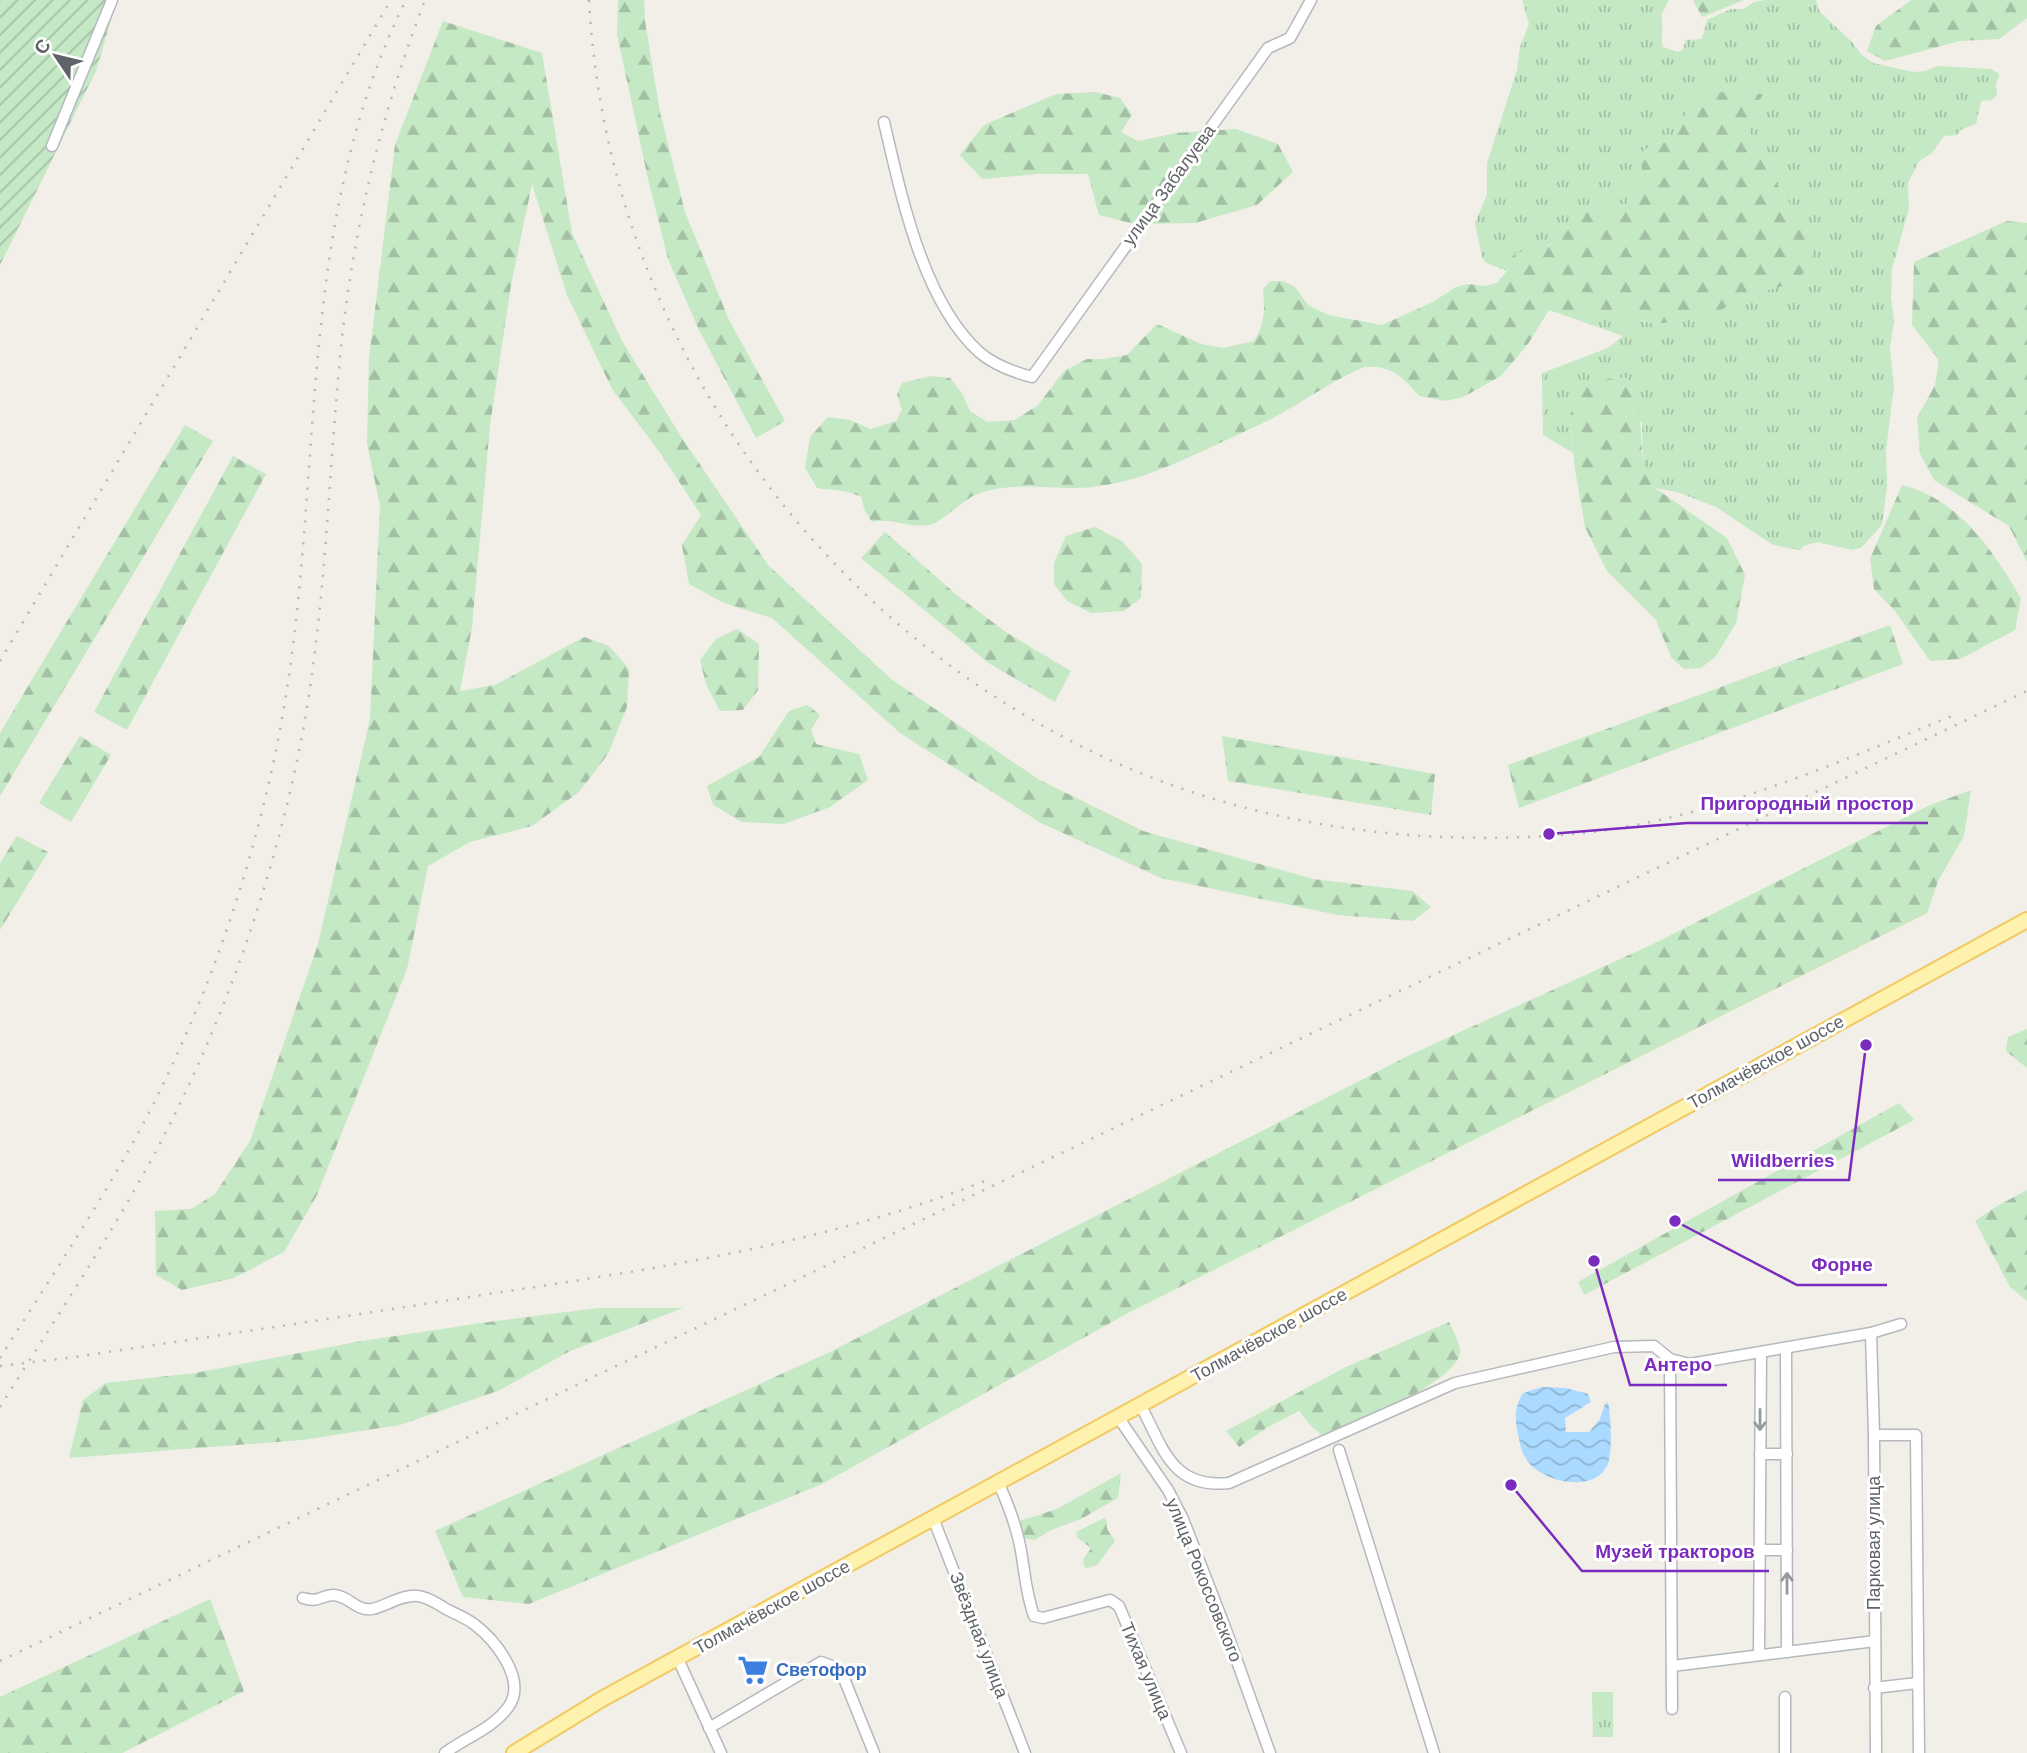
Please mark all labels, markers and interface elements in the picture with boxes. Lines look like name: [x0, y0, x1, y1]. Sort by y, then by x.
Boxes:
north arrow: [21, 21, 91, 91]
text: С: [30, 35, 55, 58]
street label: улица Забалуева: [1119, 120, 1220, 249]
callout: Пригородный простор: [1687, 783, 1928, 823]
text: Пригородный простор: [1700, 793, 1914, 814]
street label: Толмачёвское шоссе: [1685, 1011, 1847, 1113]
callout: Wildberries: [1718, 1140, 1849, 1180]
text: Wildberries: [1731, 1150, 1835, 1171]
callout: Форне: [1797, 1245, 1887, 1285]
text: Форне: [1811, 1254, 1873, 1275]
street label: Толмачёвское шоссе: [1188, 1284, 1350, 1386]
callout: Антеро: [1630, 1345, 1727, 1385]
text: Антеро: [1644, 1354, 1712, 1375]
one-way arrow: [1753, 1408, 1767, 1431]
street label: Парковая улица: [1864, 1475, 1884, 1610]
street label: улица Рокоссовского: [1162, 1495, 1246, 1665]
callout: Музей тракторов: [1582, 1531, 1769, 1571]
text: Музей тракторов: [1595, 1541, 1755, 1562]
street label: Толмачёвское шоссе: [691, 1556, 853, 1658]
street label: Звёздная улица: [946, 1569, 1013, 1702]
one-way arrow: [1780, 1572, 1794, 1595]
street label: Тихая улица: [1117, 1620, 1176, 1723]
supermarket icon: Светофор: [736, 1653, 770, 1687]
place label: Светофор: [776, 1660, 867, 1680]

